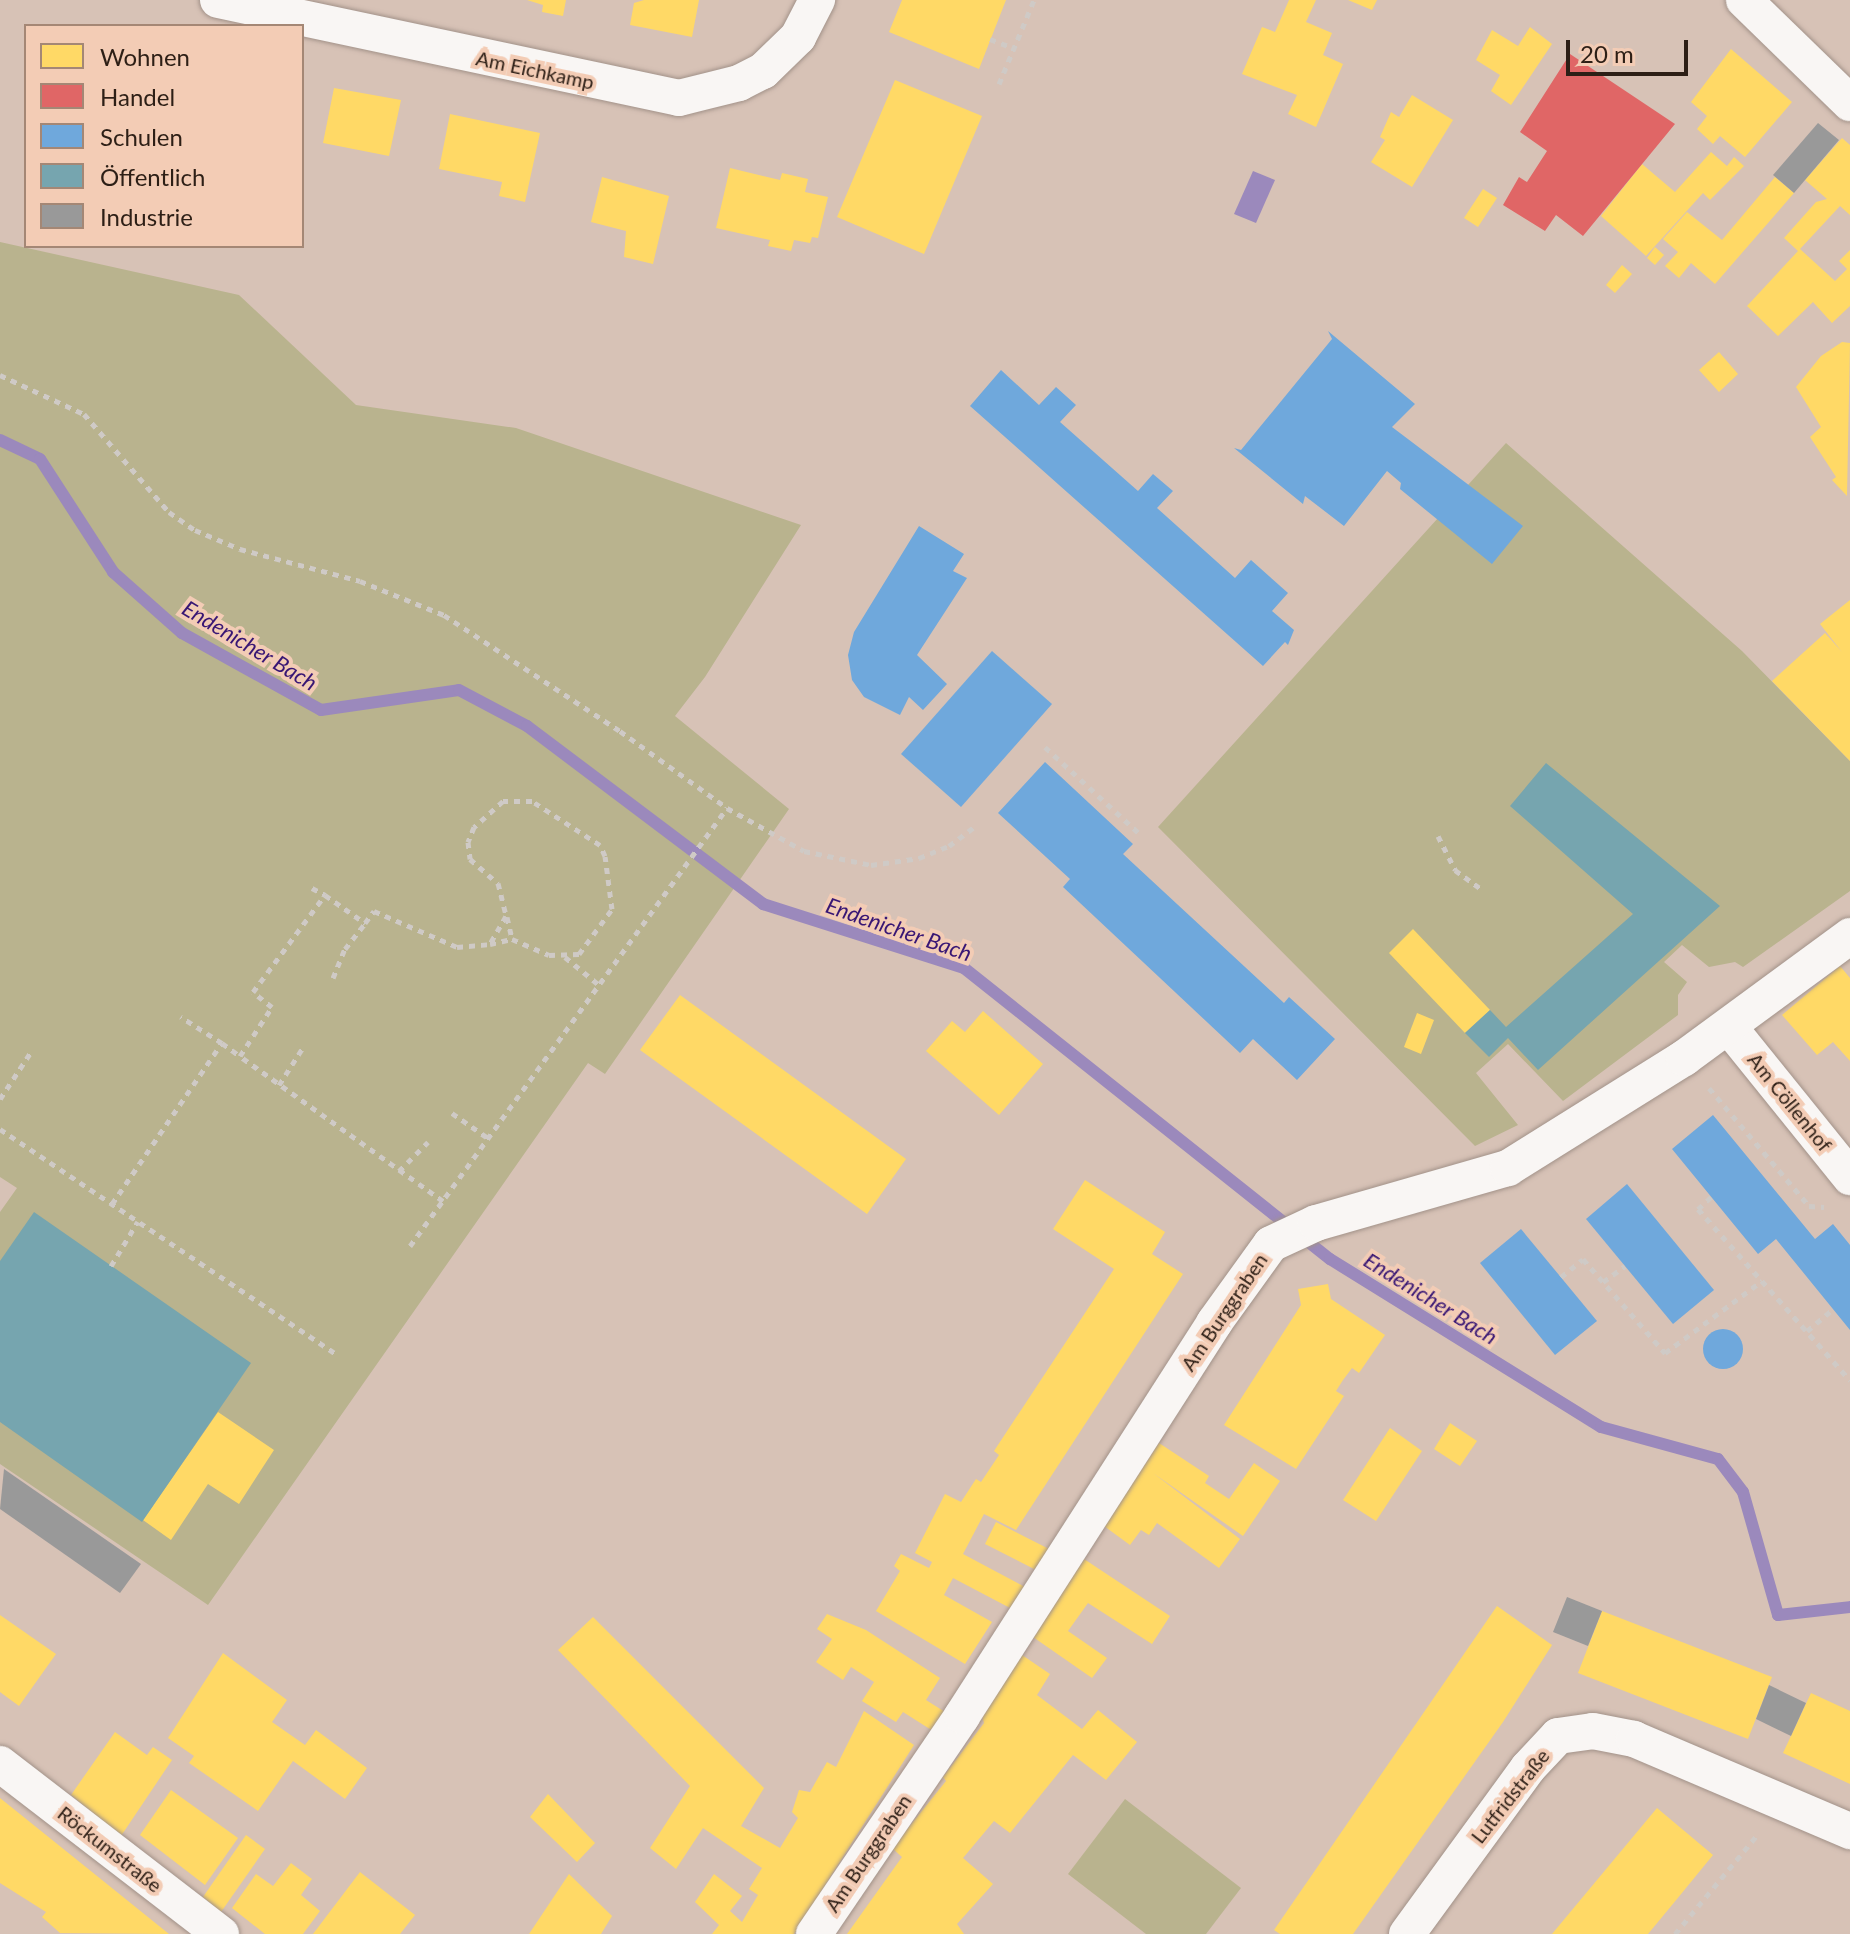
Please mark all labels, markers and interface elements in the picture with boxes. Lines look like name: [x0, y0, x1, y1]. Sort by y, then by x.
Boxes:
legend: [24, 24, 304, 248]
scale bar: [1570, 24, 1692, 74]
text: 20 m: [1580, 39, 1634, 68]
text: Wohnen: [100, 42, 190, 71]
street label: Am Eichkamp: [474, 46, 596, 94]
text: Handel: [100, 82, 175, 111]
text: Schulen: [100, 122, 183, 151]
text: Öffentlich: [100, 162, 205, 191]
text: Industrie: [100, 202, 193, 231]
water label: Endenicher Bach: [178, 594, 322, 696]
water label: Endenicher Bach: [822, 892, 976, 966]
street label: Am Cöllenhof: [1743, 1048, 1837, 1156]
water label: Endenicher Bach: [1359, 1246, 1503, 1350]
street label: Am Burggraben: [1176, 1249, 1272, 1375]
street label: Lutfridstraße: [1466, 1744, 1554, 1848]
street label: Am Burggraben: [820, 1790, 916, 1916]
street label: Röckumstraße: [53, 1801, 167, 1897]

